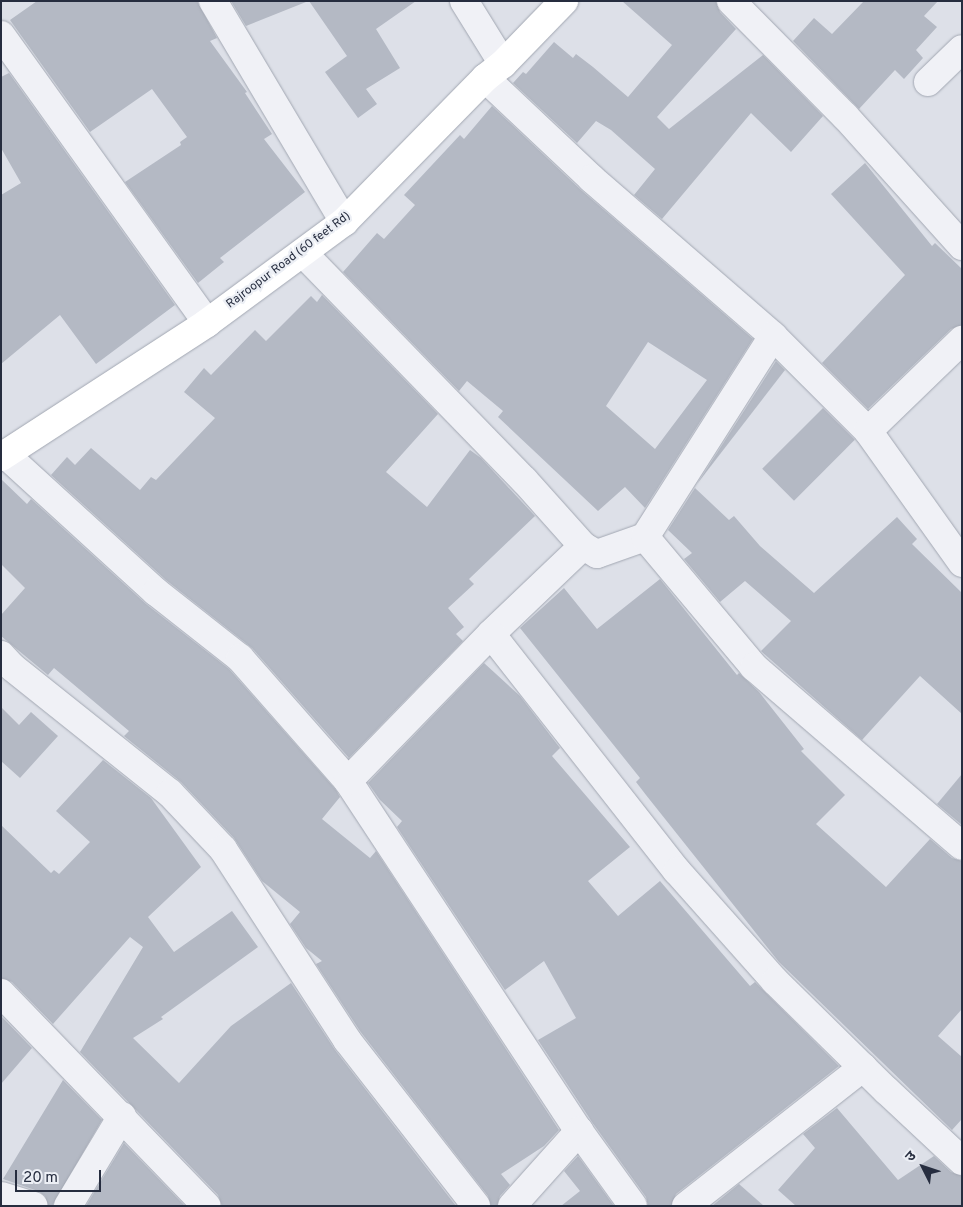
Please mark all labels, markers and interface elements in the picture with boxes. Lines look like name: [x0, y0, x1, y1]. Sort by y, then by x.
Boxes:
street label: Rajroopur Road (60 feet Rd): [224, 210, 354, 312]
north arrow: [898, 1142, 948, 1192]
text: उ: [902, 1148, 920, 1166]
scale bar: [18, 1160, 104, 1192]
text: 20 m: [23, 1169, 58, 1188]

